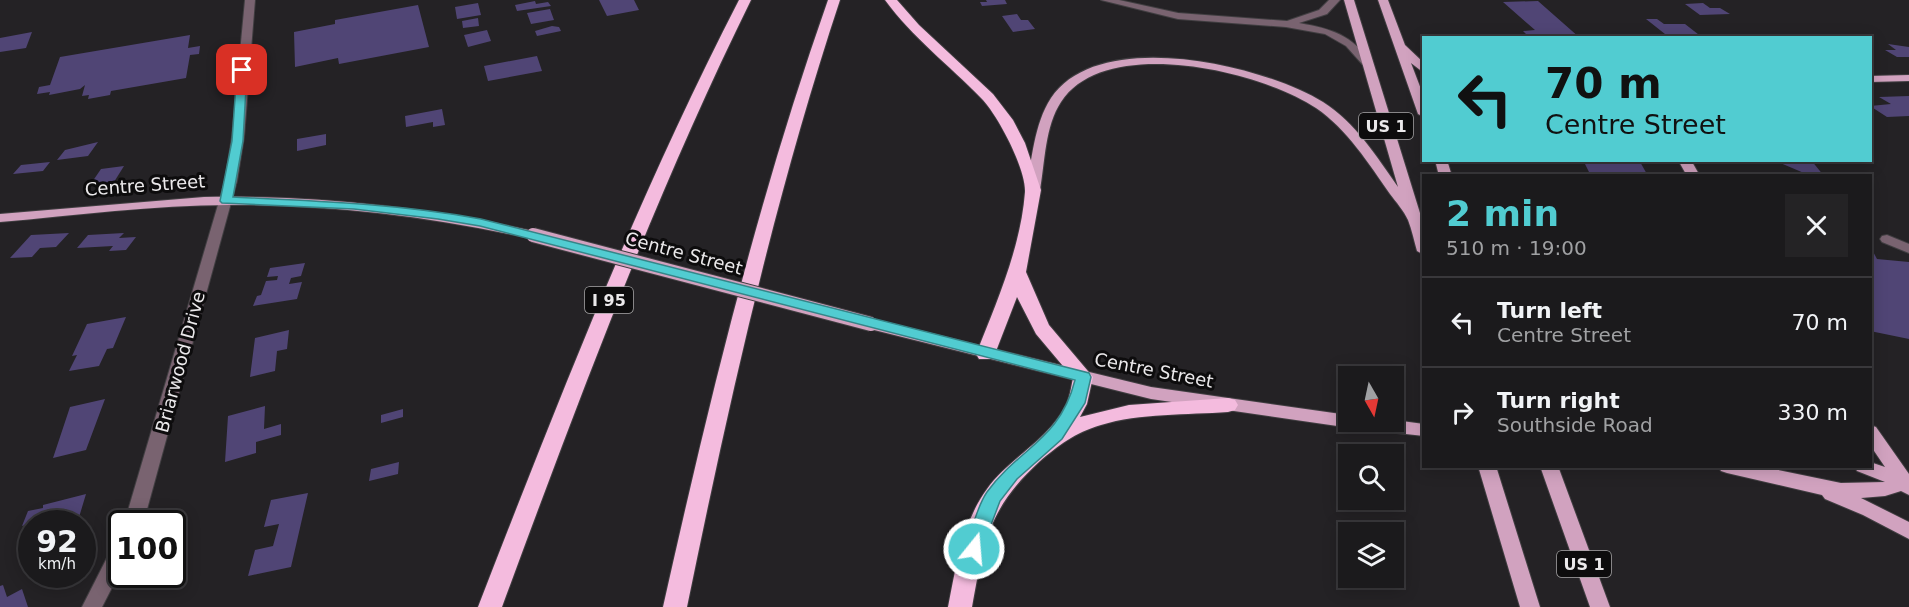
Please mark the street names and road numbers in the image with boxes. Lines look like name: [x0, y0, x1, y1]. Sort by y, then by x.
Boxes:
road number: US 1: [1359, 113, 1413, 139]
street label: Centre Street: [84, 170, 206, 200]
street label: Centre Street: [623, 227, 745, 279]
road number: I 95: [585, 287, 633, 313]
street label: Briarwood Drive: [151, 289, 209, 435]
street label: Centre Street: [1093, 348, 1215, 392]
road number: US 1: [1557, 551, 1611, 577]

